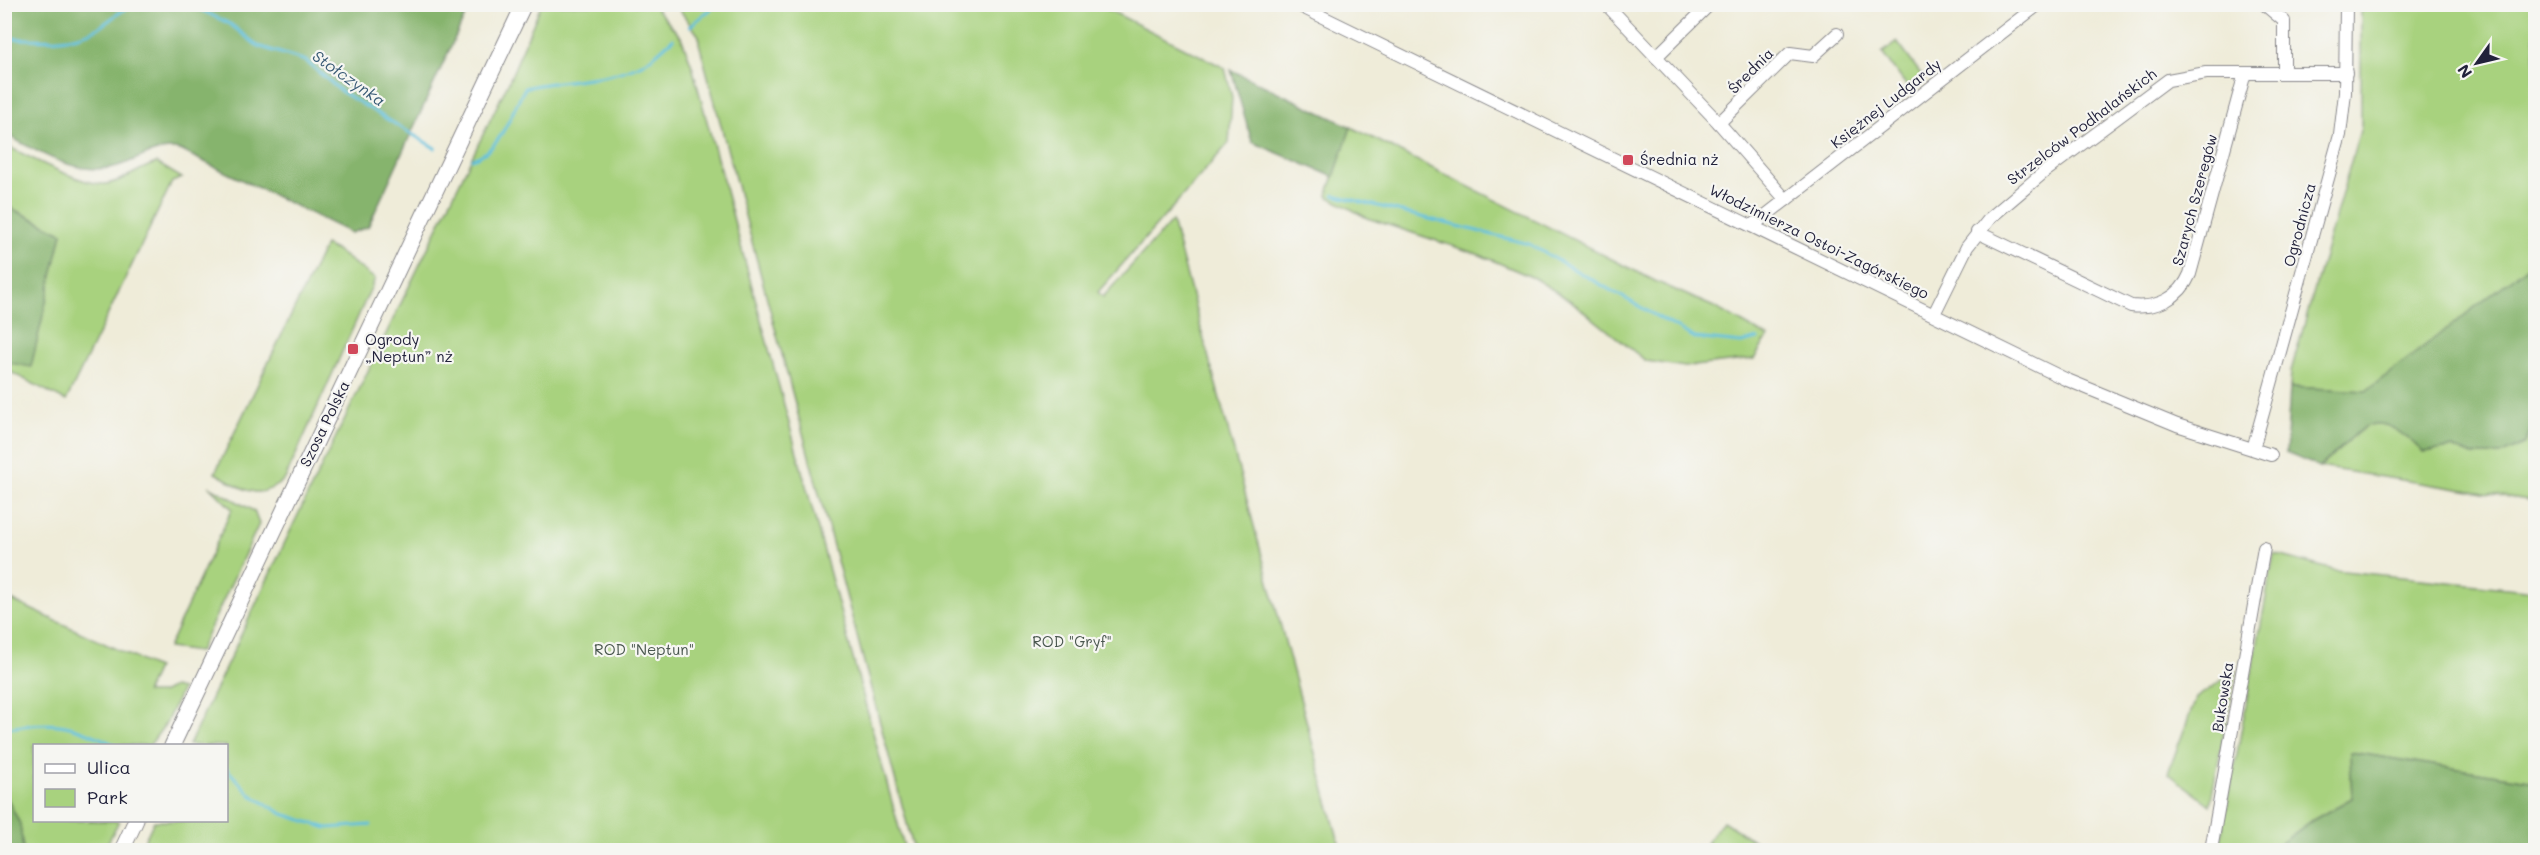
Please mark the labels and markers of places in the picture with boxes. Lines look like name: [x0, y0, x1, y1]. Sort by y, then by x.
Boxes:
place label: Średnia nż: [1640, 149, 1718, 169]
marker: Średnia nż: [1621, 153, 1635, 167]
place label: Ogrody „Neptun” nż: [365, 329, 453, 366]
marker: Ogrody „Neptun” nż: [346, 342, 360, 356]

